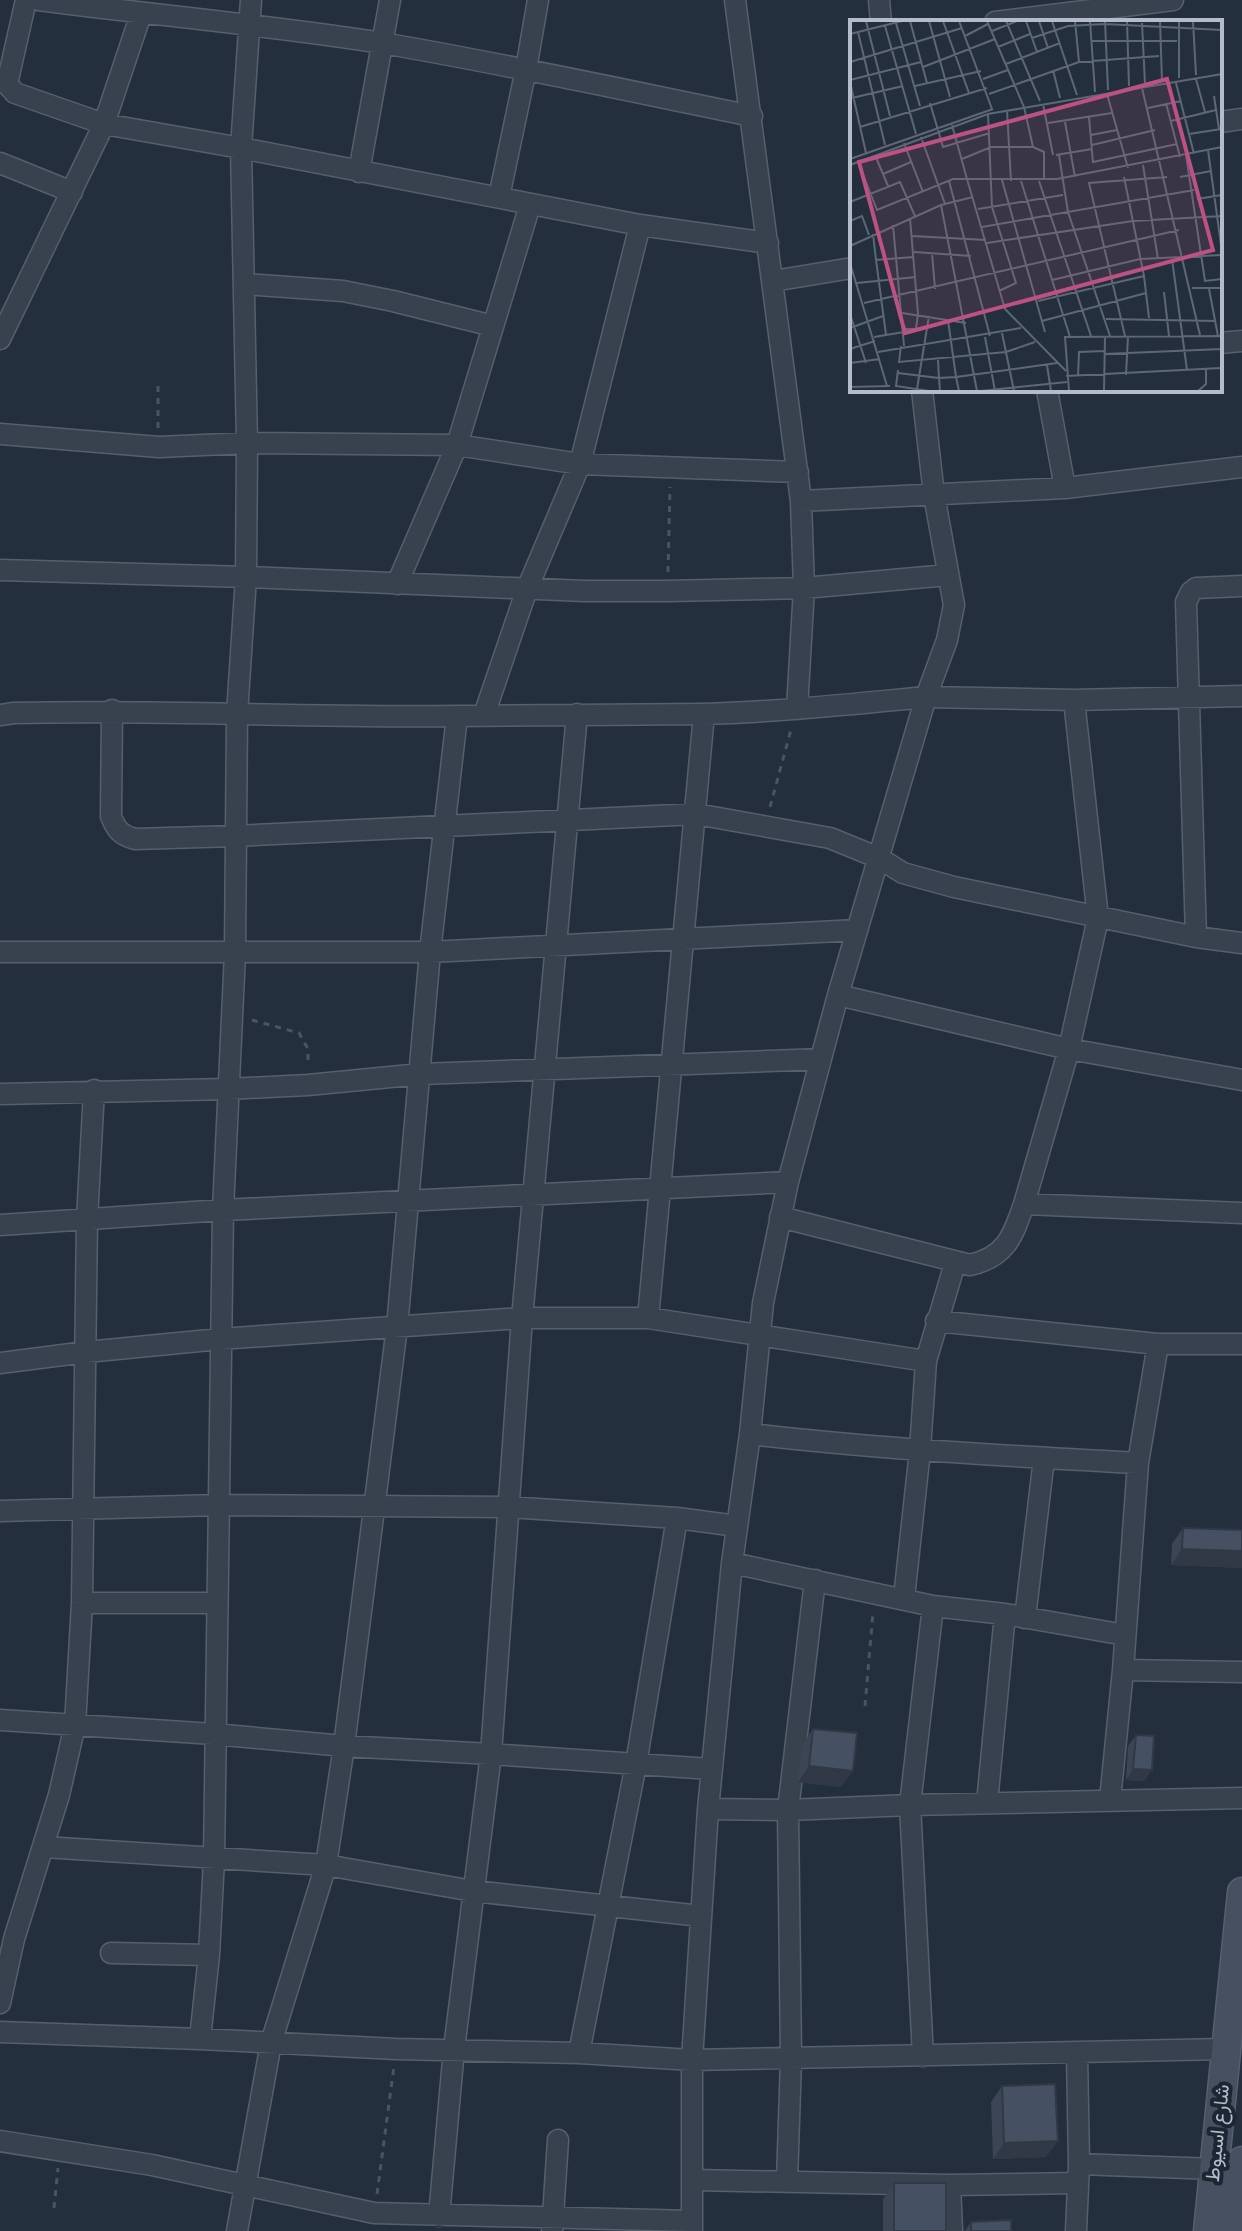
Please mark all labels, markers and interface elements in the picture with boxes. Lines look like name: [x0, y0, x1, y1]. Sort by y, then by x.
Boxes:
inset map: [850, 20, 1222, 392]
street label: شارع اسيوط: [1199, 2083, 1236, 2183]

